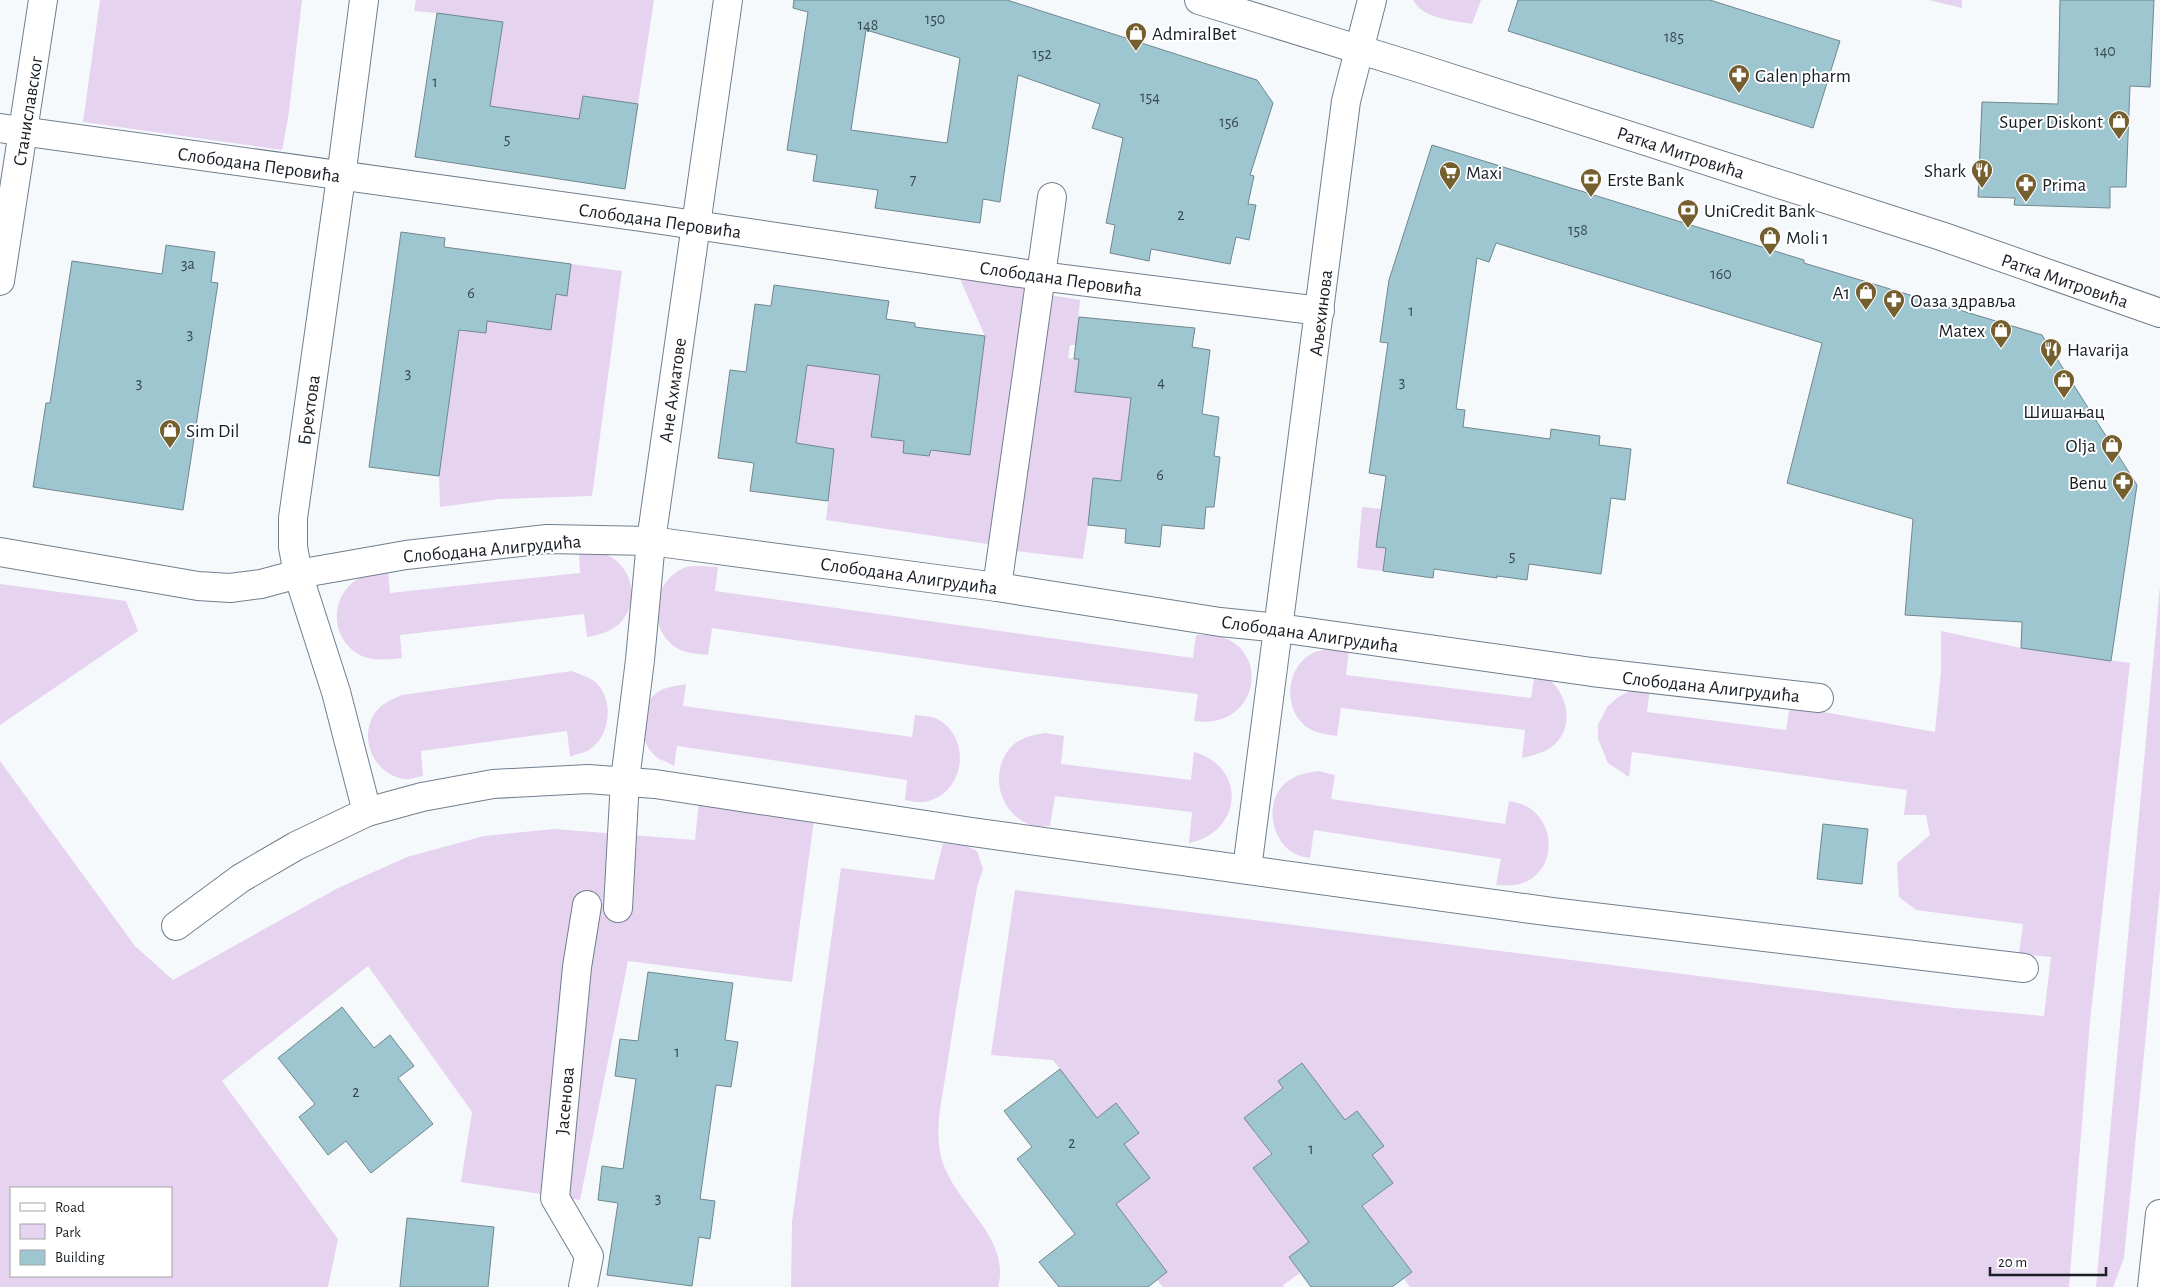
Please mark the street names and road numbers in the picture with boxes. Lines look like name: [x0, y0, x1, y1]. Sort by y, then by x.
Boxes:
street label: Станиславског: [10, 55, 47, 168]
street label: Ратка Митровића: [1614, 124, 1747, 183]
street label: Слободана Перовића: [176, 145, 342, 186]
street label: Слободана Перовића: [577, 201, 743, 242]
street label: Ратка Митровића: [1999, 251, 2131, 312]
street label: Слободана Перовића: [978, 259, 1144, 300]
street label: Аљехинова: [1307, 268, 1336, 358]
street label: Ане Ахматове: [657, 336, 690, 444]
street label: Брехтова: [295, 374, 324, 447]
street label: Слободана Алигрудића: [402, 532, 582, 567]
street label: Слободана Алигрудића: [819, 555, 999, 598]
street label: Слободана Алигрудића: [1220, 613, 1400, 656]
street label: Слободана Алигрудића: [1621, 669, 1801, 706]
street label: Јасенова: [553, 1066, 578, 1136]

